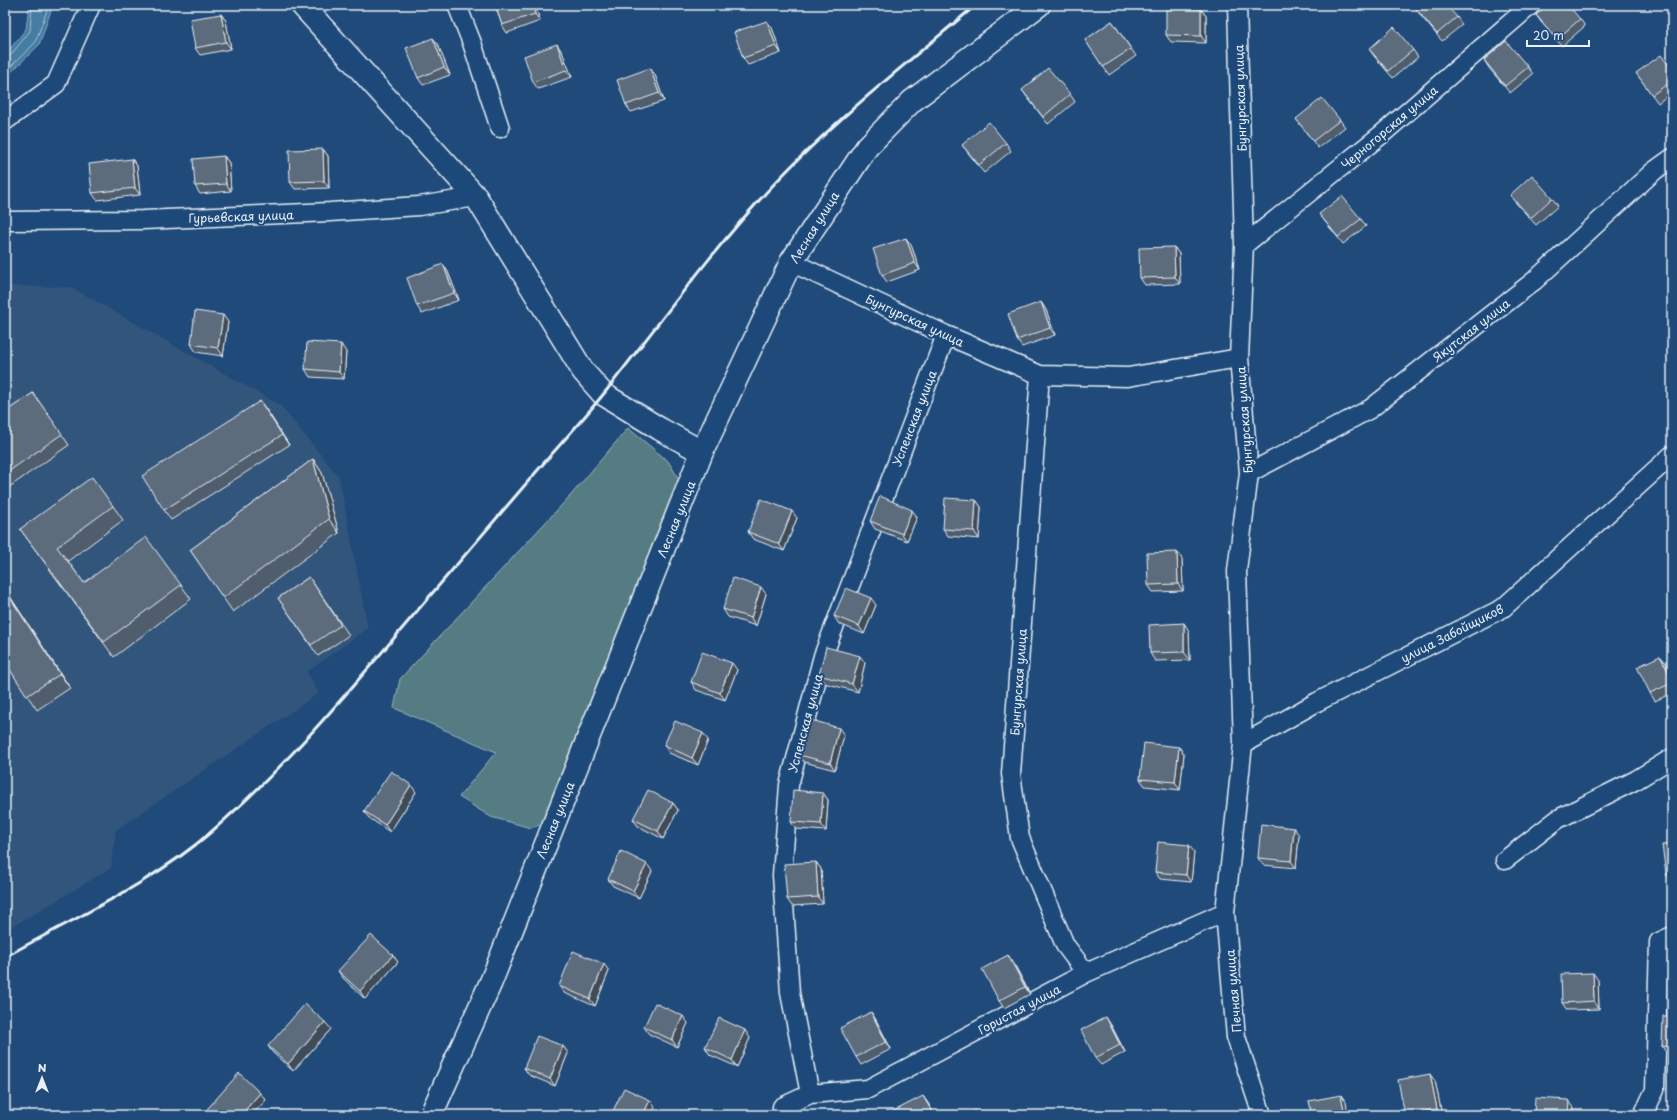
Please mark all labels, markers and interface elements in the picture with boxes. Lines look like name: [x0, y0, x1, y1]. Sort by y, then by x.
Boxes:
scale bar: [1527, 22, 1589, 48]
text: 20 m: [1533, 26, 1564, 44]
street label: Бунгурская улица: [1229, 44, 1251, 152]
street label: Черногорская улица: [1337, 81, 1442, 173]
street label: Лесная улица: [785, 187, 843, 266]
street label: Гурьевская улица: [188, 205, 294, 227]
street label: Бунгурская улица: [863, 289, 968, 351]
street label: Якутская улица: [1428, 294, 1514, 366]
street label: Бунгурская улица: [1231, 366, 1257, 474]
street label: Успенская улица: [887, 367, 941, 469]
street label: Лесная улица: [652, 477, 700, 560]
street label: улица Забойщиков: [1398, 599, 1507, 667]
street label: Бунгурская улица: [1005, 628, 1031, 736]
street label: Успенская улица: [783, 671, 827, 774]
street label: Лесная улица: [531, 778, 579, 861]
street label: Печная улица: [1220, 948, 1246, 1033]
street label: Гористая улица: [974, 979, 1064, 1038]
north arrow: [22, 1058, 62, 1098]
text: N: [38, 1059, 47, 1076]

